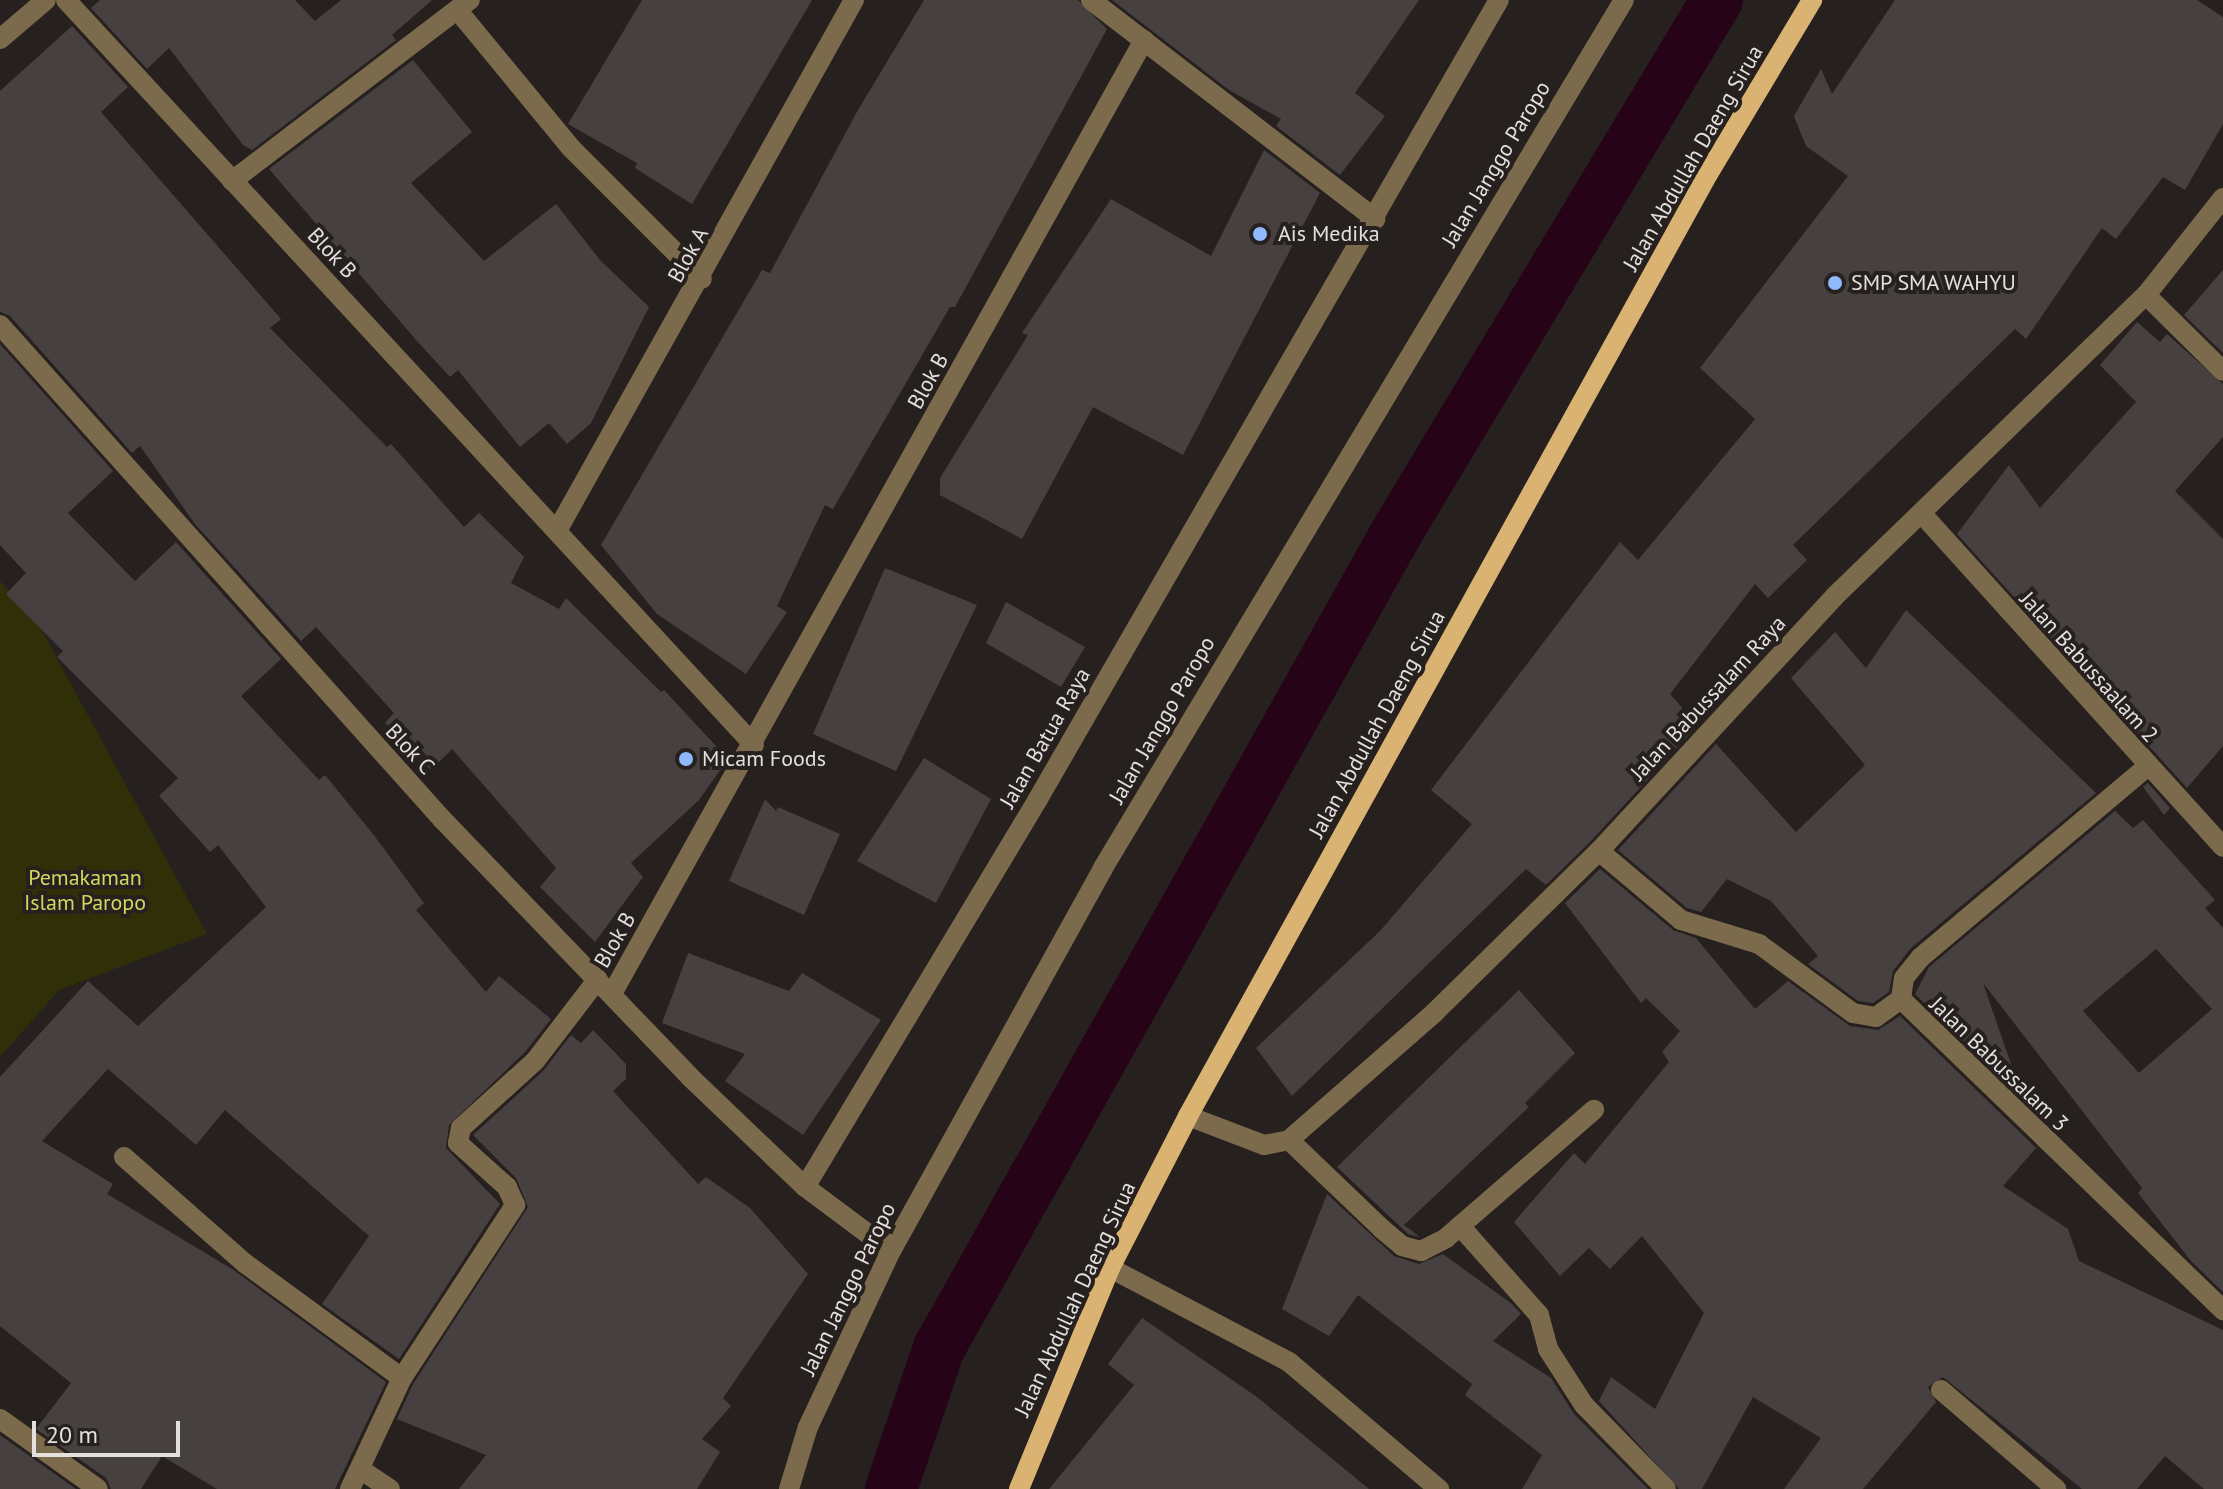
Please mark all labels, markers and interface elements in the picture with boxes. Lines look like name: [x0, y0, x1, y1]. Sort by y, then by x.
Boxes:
street label: Jalan Abdullah Daeng Sirua: [1617, 40, 1769, 276]
street label: Jalan Janggo Paropo: [1436, 76, 1556, 252]
place label: Ais Medika: [1278, 221, 1380, 247]
street label: Blok B: [302, 222, 362, 284]
street label: Blok A: [662, 222, 714, 288]
marker: Ais Medika: [1249, 223, 1271, 245]
place label: SMP SMA WAHYU: [1851, 270, 2018, 296]
marker: SMP SMA WAHYU: [1826, 274, 1844, 292]
street label: Blok B: [902, 348, 954, 414]
street label: Jalan Babussaalam 2: [2014, 586, 2164, 748]
street label: Jalan Abdullah Daeng Sirua: [1303, 605, 1451, 843]
street label: Jalan Babussalam Raya: [1625, 610, 1791, 786]
street label: Jalan Janggo Paropo: [1103, 632, 1221, 808]
street label: Jalan Batua Raya: [994, 663, 1096, 813]
street label: Blok C: [380, 718, 440, 780]
place label: Micam Foods: [702, 746, 826, 772]
marker: Micam Foods: [677, 750, 695, 768]
park label: Pemakaman Islam Paropo: [24, 864, 146, 916]
street label: Blok B: [588, 907, 642, 973]
street label: Jalan Babussalam 3: [1924, 991, 2074, 1137]
street label: Jalan Abdullah Daeng Sirua: [1009, 1177, 1141, 1421]
street label: Jalan Janggo Paropo: [795, 1198, 901, 1380]
scale bar: [36, 1405, 184, 1455]
text: 20 m: [46, 1419, 98, 1450]

